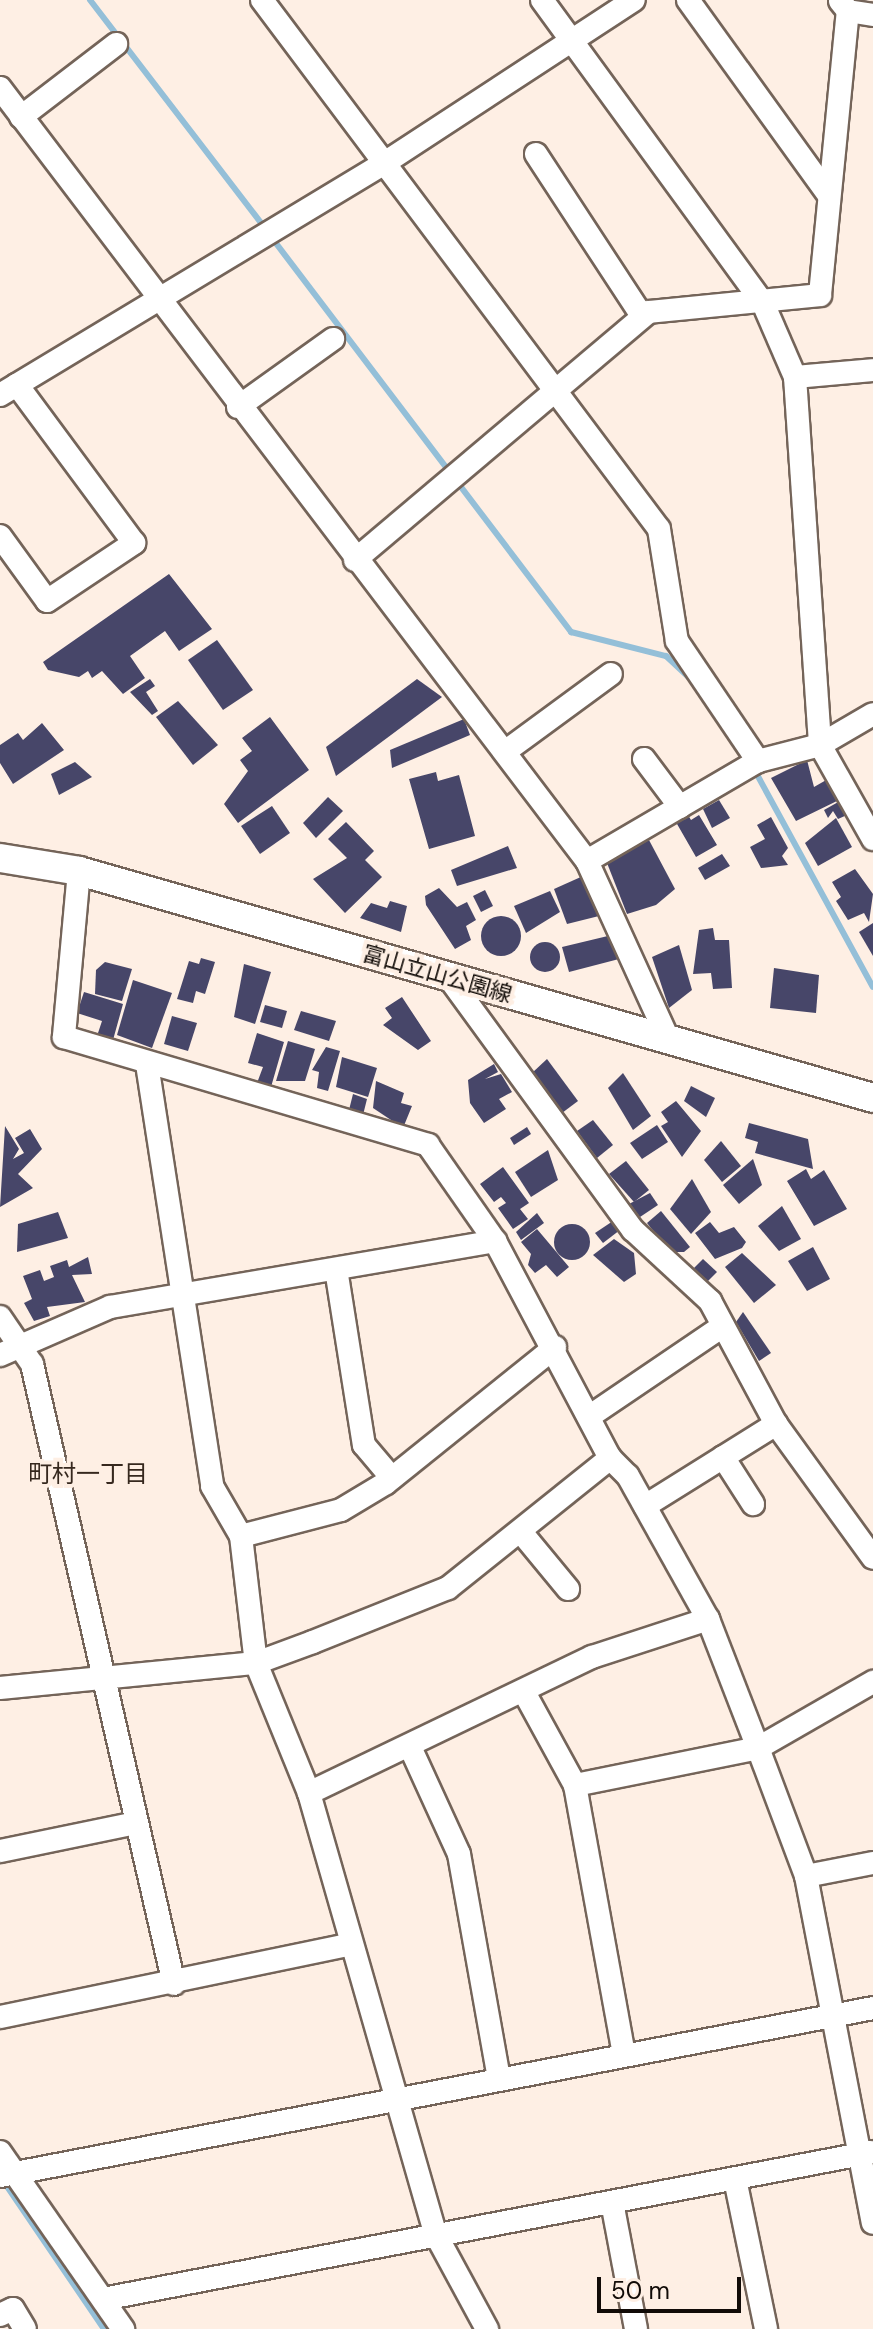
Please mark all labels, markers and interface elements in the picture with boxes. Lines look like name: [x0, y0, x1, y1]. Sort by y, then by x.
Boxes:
street label: 富山立山公園線: [359, 940, 515, 1008]
district label: 町村一丁目: [28, 1460, 148, 1488]
scale bar: [601, 2261, 745, 2311]
text: 50 m: [611, 2275, 670, 2306]

